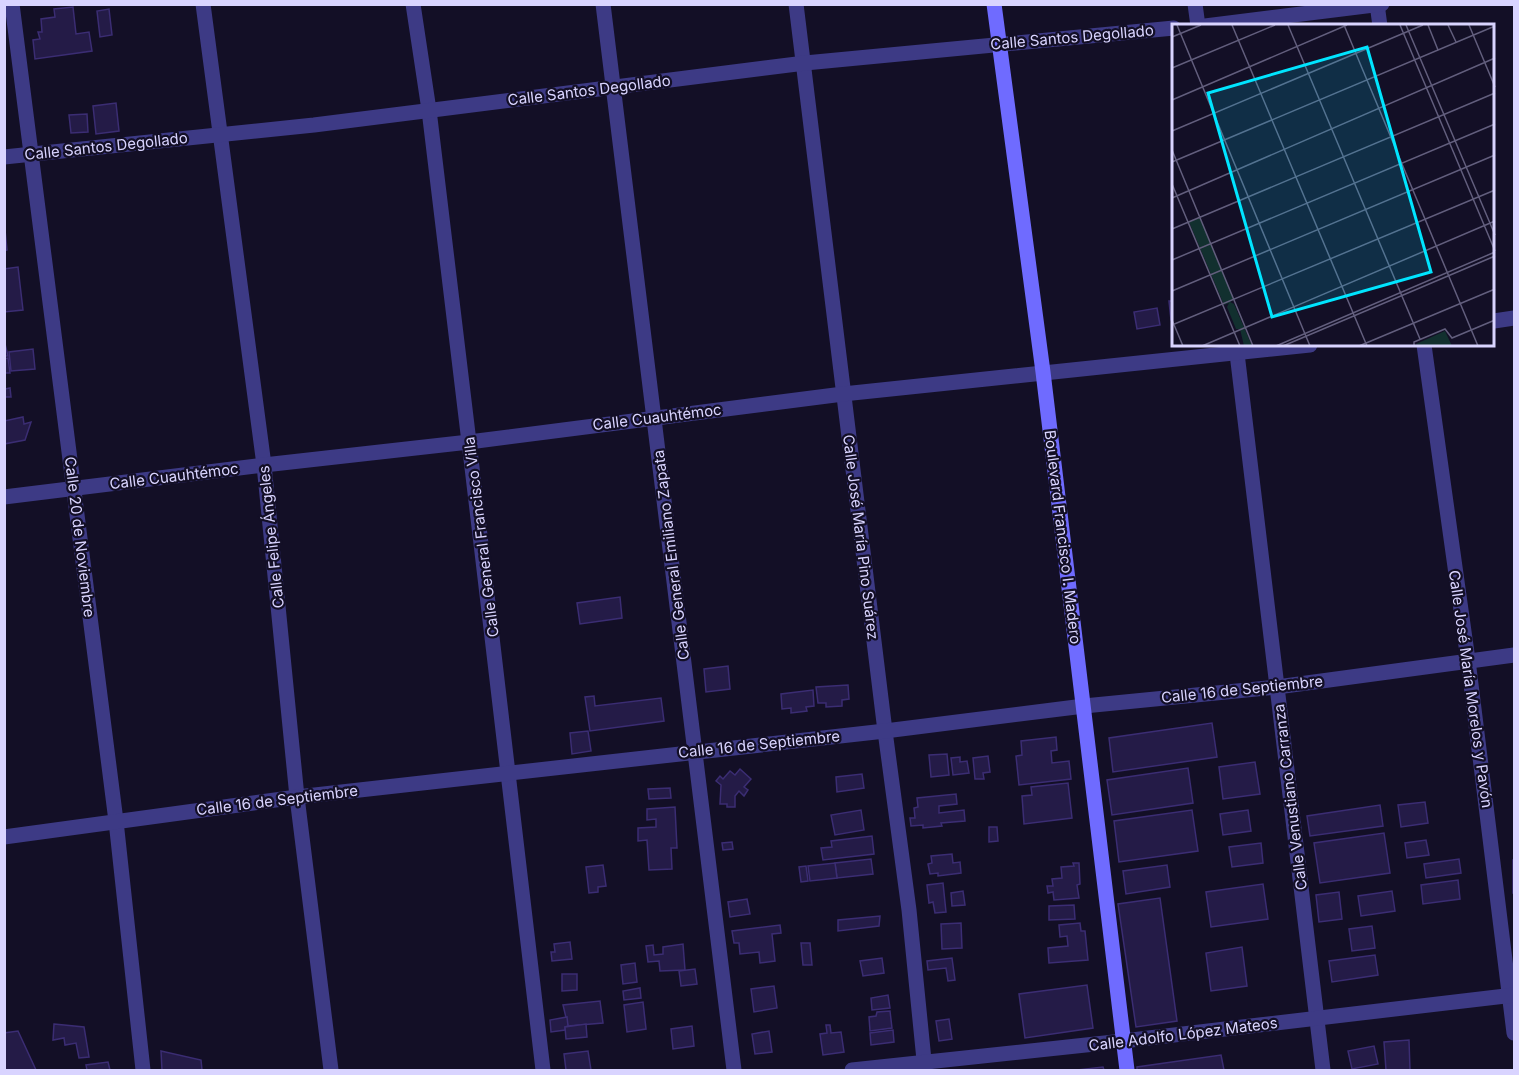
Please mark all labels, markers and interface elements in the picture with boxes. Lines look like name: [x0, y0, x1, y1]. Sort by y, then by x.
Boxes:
street label: Calle Santos Degollado: [989, 20, 1155, 54]
inset map: [1172, 24, 1495, 346]
street label: Calle Santos Degollado: [506, 71, 672, 109]
street label: Calle Santos Degollado: [23, 128, 189, 164]
street label: Calle Cuauhtémoc: [591, 400, 723, 434]
street label: Boulevard Francisco I. Madero: [1040, 429, 1086, 645]
street label: Calle José María Pino Suárez: [839, 433, 883, 641]
street label: Calle General Francisco Villa: [459, 436, 503, 638]
street label: Calle General Emiliano Zapata: [649, 449, 693, 661]
street label: Calle 20 de Noviembre: [61, 456, 99, 618]
street label: Calle Cuauhtémoc: [108, 459, 240, 493]
street label: Calle Felipe Ángeles: [254, 465, 288, 609]
street label: Calle José María Morelos y Pavón: [1445, 569, 1497, 809]
street label: Calle 16 de Septiembre: [1160, 671, 1324, 707]
street label: Calle Venustiano Carranza: [1269, 703, 1311, 891]
street label: Calle 16 de Septiembre: [677, 726, 841, 762]
street label: Calle 16 de Septiembre: [195, 781, 359, 819]
street label: Calle Adolfo López Mateos: [1087, 1013, 1279, 1055]

